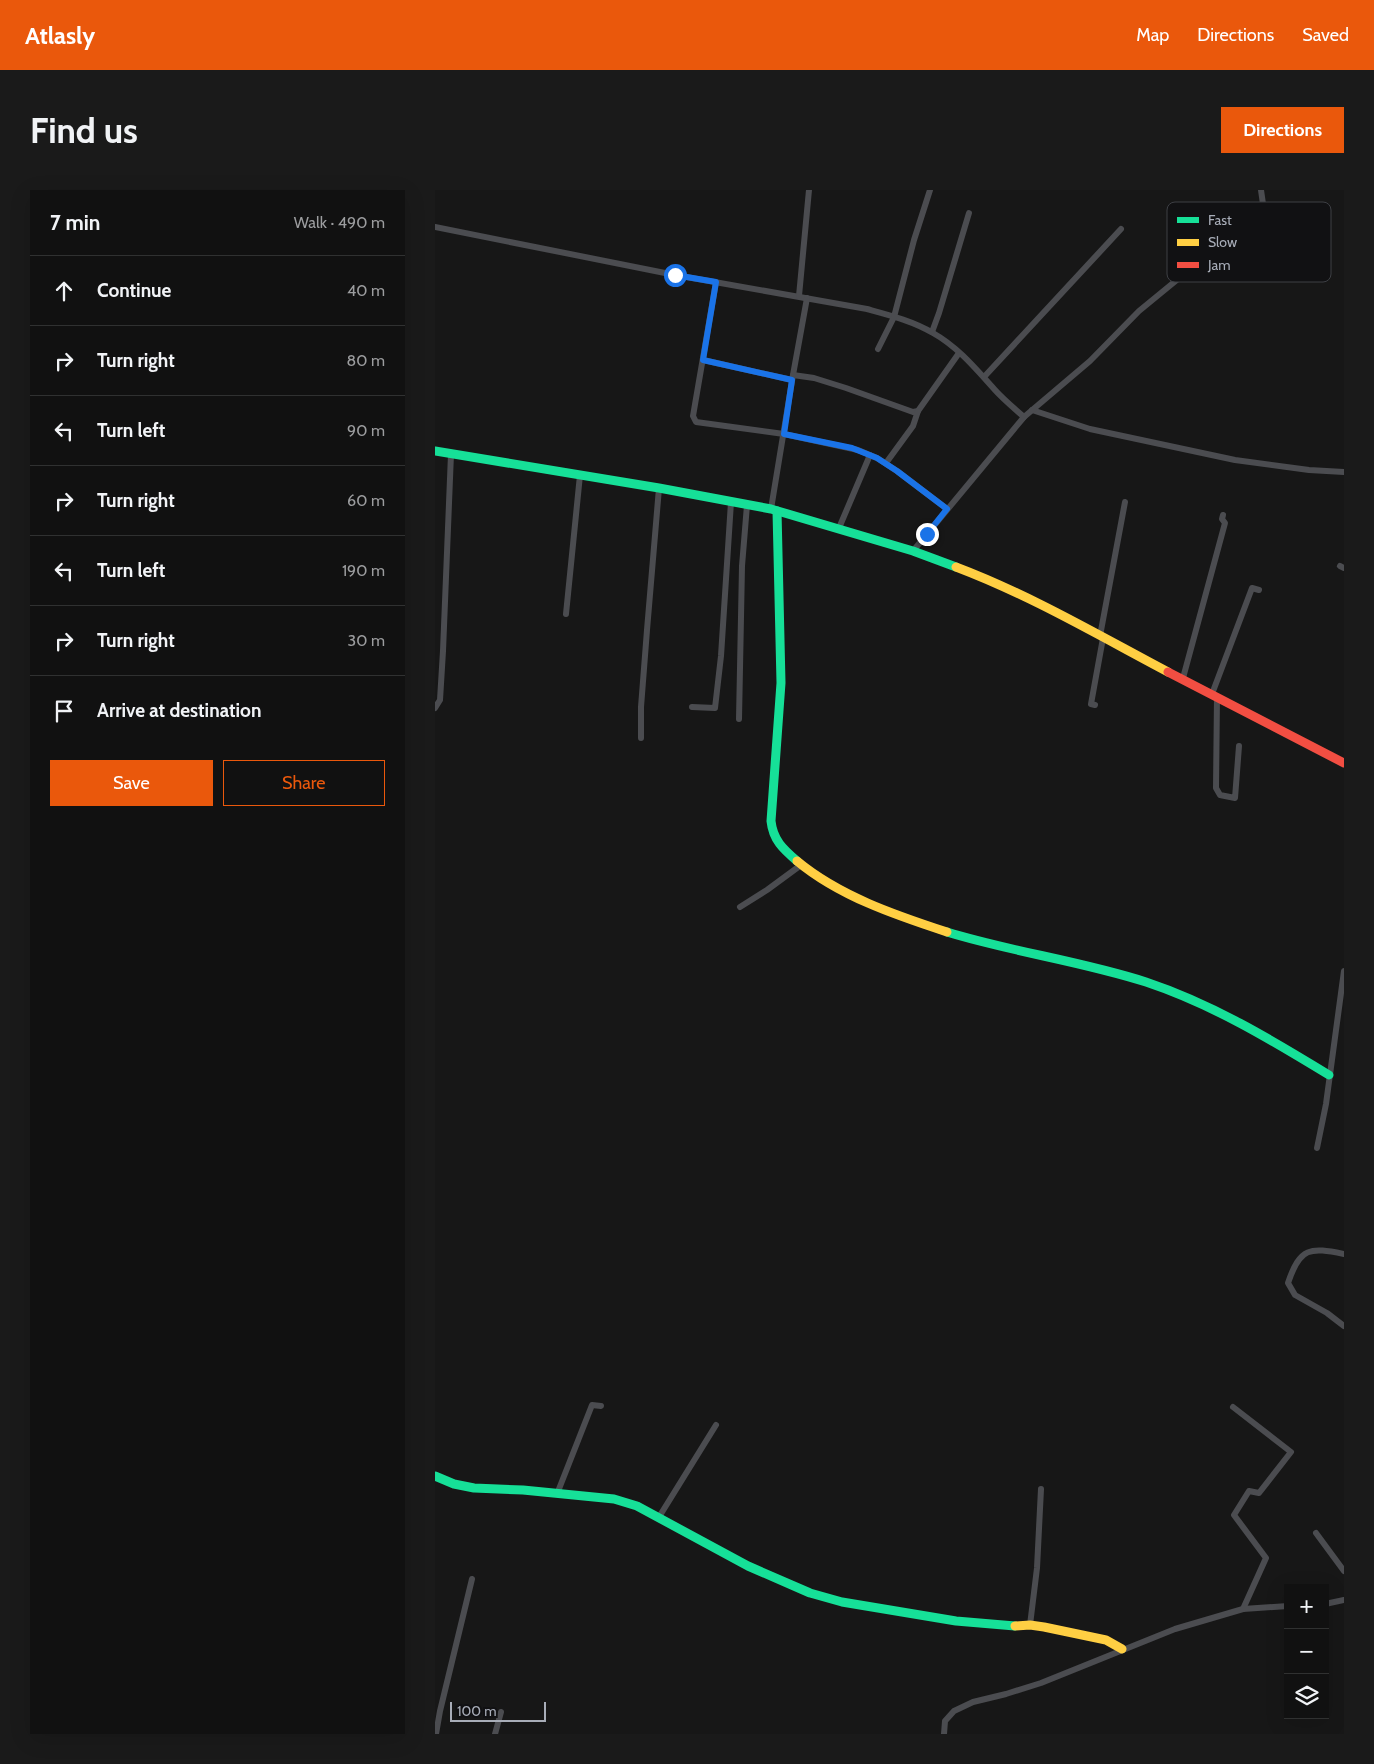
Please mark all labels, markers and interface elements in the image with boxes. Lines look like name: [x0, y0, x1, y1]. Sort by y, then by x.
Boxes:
text: Atlasly: [25, 21, 95, 50]
text: Map: [1136, 24, 1169, 46]
text: Directions: [1197, 24, 1274, 46]
text: Saved: [1302, 24, 1349, 46]
button: Directions: [1221, 107, 1344, 153]
text: Find us: [30, 109, 138, 152]
legend: [1167, 202, 1331, 282]
text: 7 min: [50, 210, 100, 235]
text: Fast: [1208, 211, 1232, 229]
text: Walk · 490 m: [294, 213, 385, 232]
text: Slow: [1208, 233, 1237, 251]
text: Jam: [1207, 256, 1230, 274]
route start: [664, 264, 687, 287]
icon: ahead: [50, 277, 78, 305]
text: Continue: [97, 279, 171, 302]
text: 40 m: [347, 281, 385, 300]
icon: right: [50, 347, 78, 375]
text: Turn right: [97, 349, 175, 372]
text: 80 m: [347, 351, 385, 370]
icon: left: [50, 417, 78, 445]
text: Turn left: [97, 419, 165, 442]
text: 90 m: [347, 421, 385, 440]
icon: right: [50, 487, 78, 515]
text: Turn right: [97, 489, 175, 512]
text: 60 m: [347, 491, 385, 510]
route end: [916, 523, 939, 546]
icon: left: [50, 557, 78, 585]
text: Turn left: [97, 559, 165, 582]
text: 190 m: [342, 561, 385, 580]
icon: right: [50, 627, 78, 655]
text: Turn right: [97, 629, 175, 652]
text: 30 m: [348, 631, 385, 650]
icon: arrive: [50, 697, 78, 725]
text: Arrive at destination: [97, 699, 261, 722]
button: Save: [50, 760, 213, 806]
button: Share: [223, 760, 385, 806]
map controls: [1284, 1584, 1329, 1719]
button: +: [1284, 1584, 1329, 1629]
button: −: [1284, 1629, 1329, 1674]
button: layers: [1284, 1674, 1329, 1719]
scale bar: [450, 1699, 546, 1722]
text: 100 m: [457, 1702, 497, 1720]

